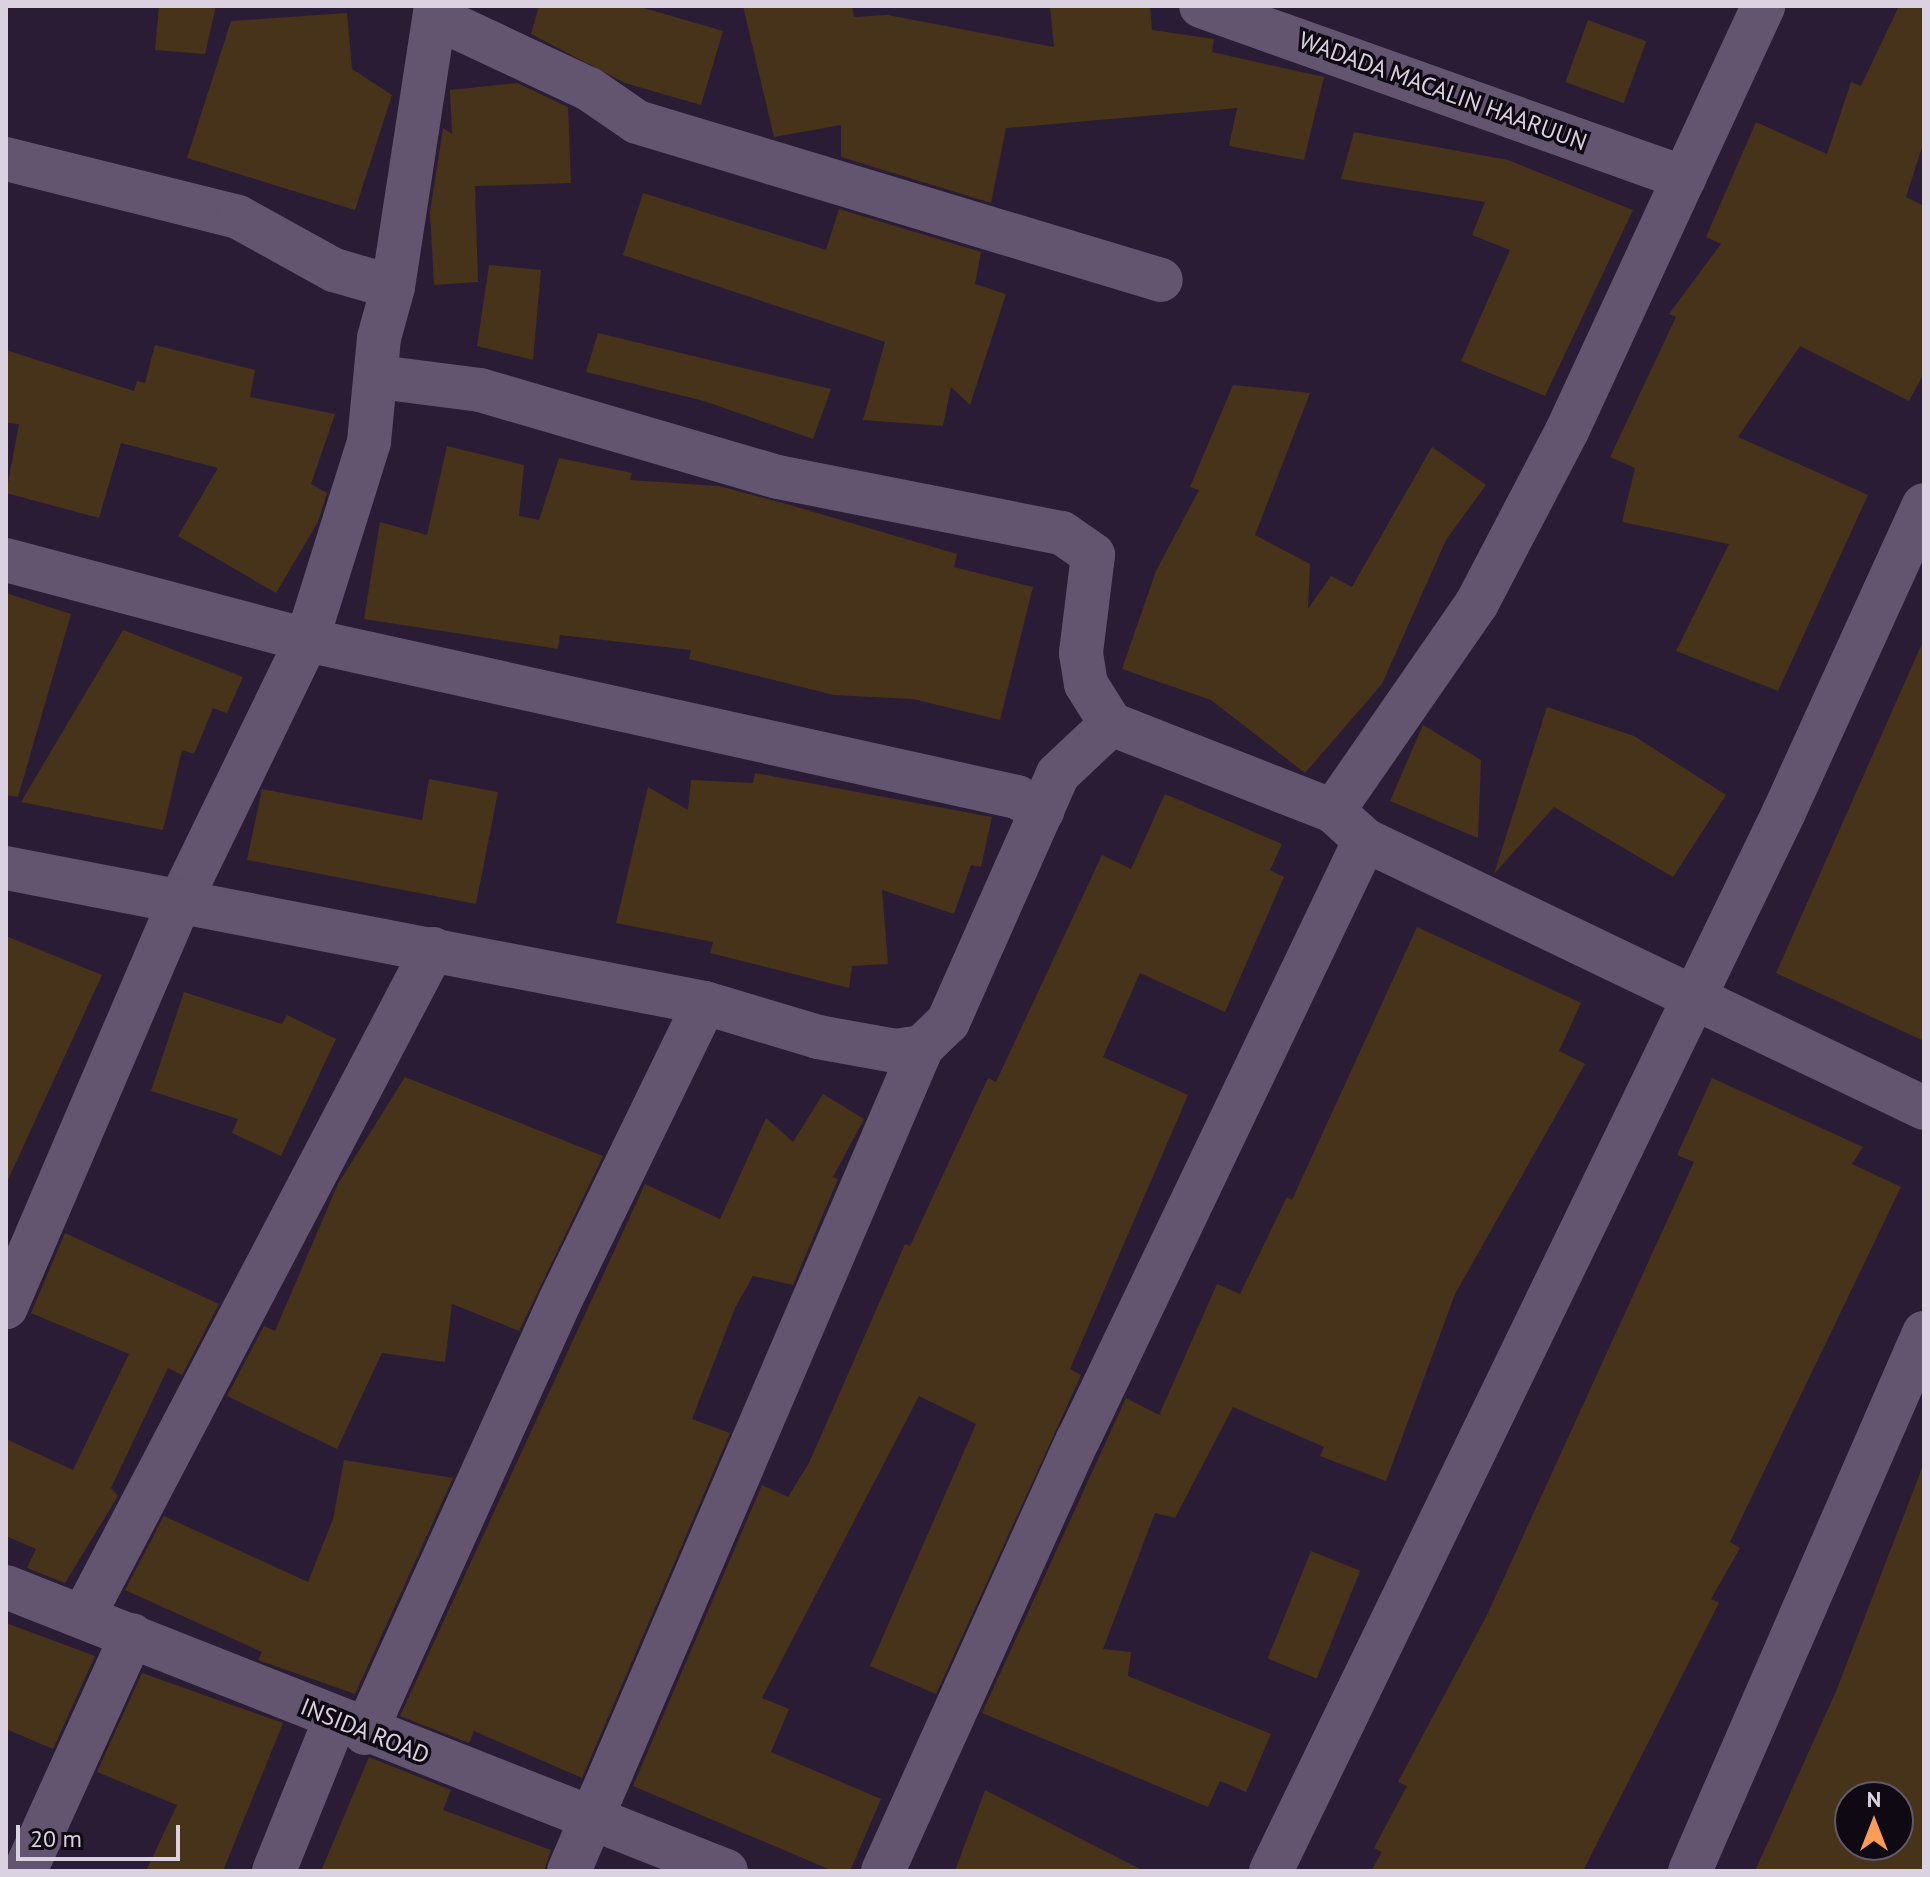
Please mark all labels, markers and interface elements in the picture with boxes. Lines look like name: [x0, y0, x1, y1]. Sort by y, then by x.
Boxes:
street label: WADADA MACALIN HAARUUN: [1295, 25, 1591, 157]
street label: INSIDA ROAD: [296, 1692, 434, 1770]
north arrow: [1834, 1781, 1914, 1861]
text: N: [1867, 1785, 1881, 1813]
scale bar: [20, 1809, 184, 1859]
text: 20 m: [30, 1823, 82, 1854]

